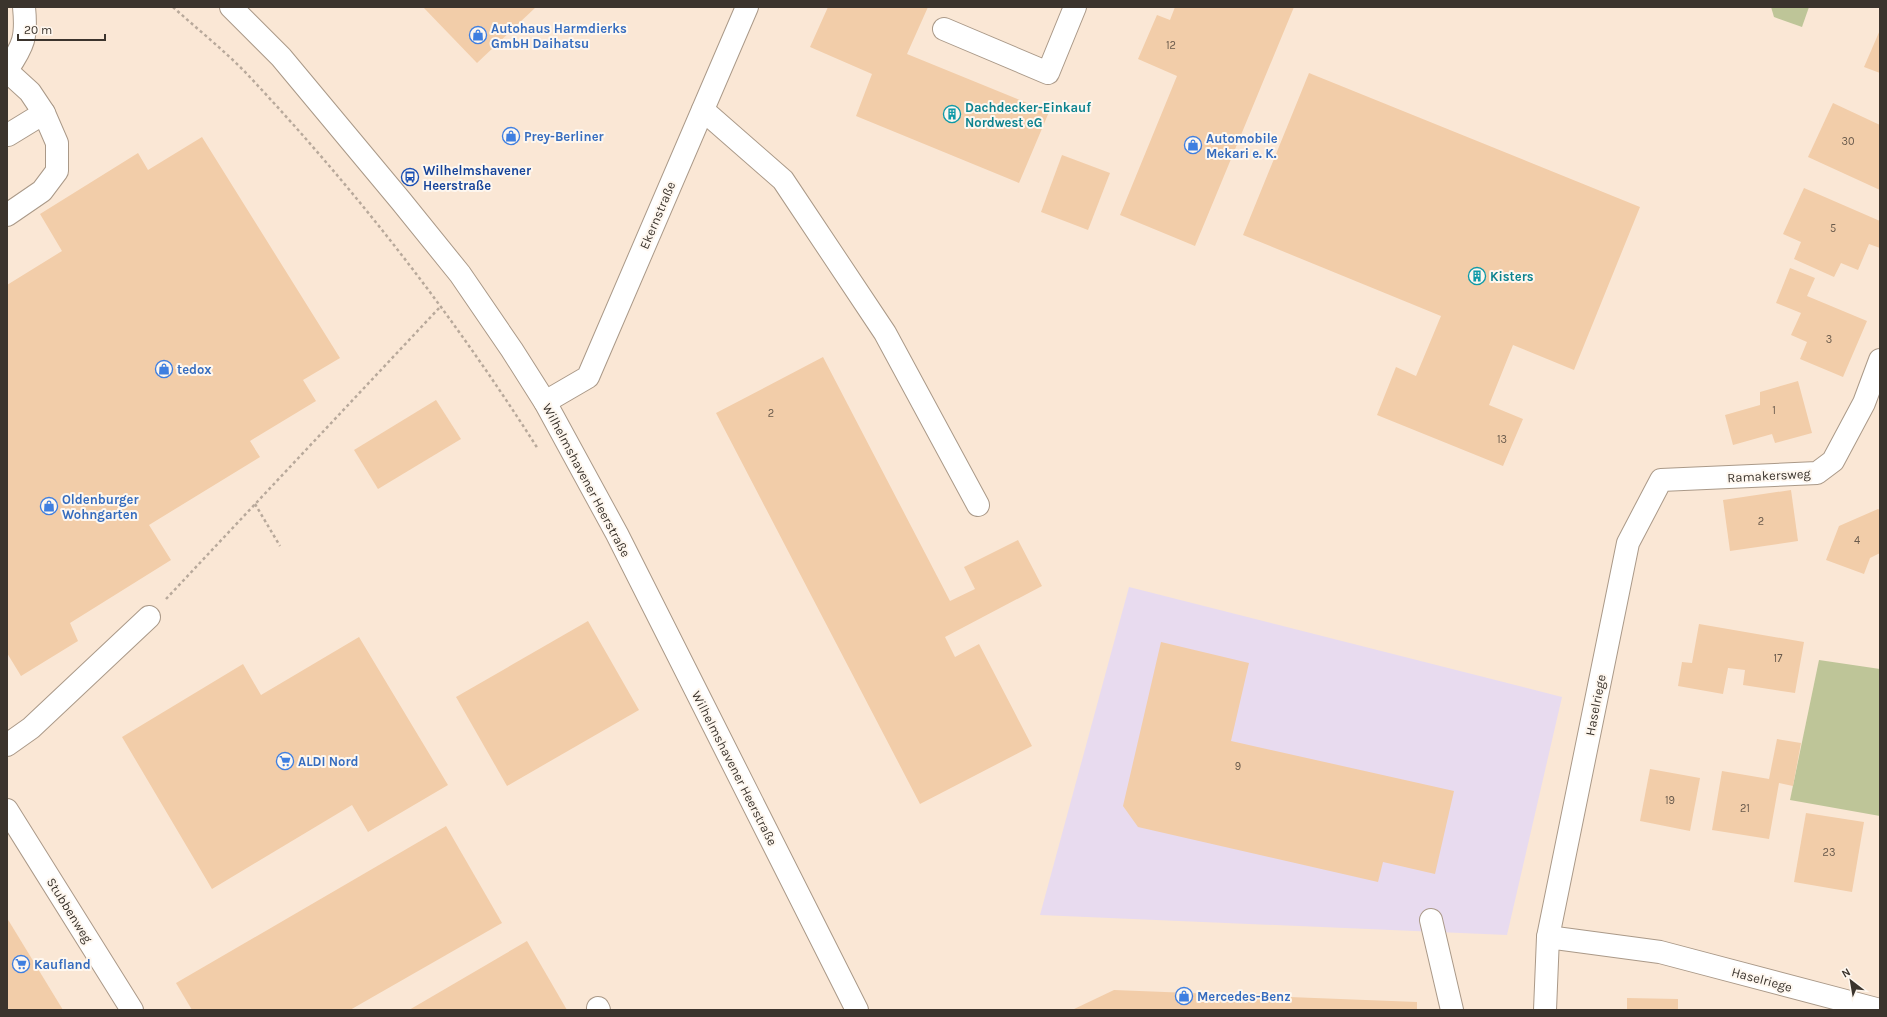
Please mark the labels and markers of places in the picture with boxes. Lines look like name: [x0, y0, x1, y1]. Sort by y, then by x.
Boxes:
place label: Autohaus Harmdierks GmbH Daihatsu: [491, 21, 627, 51]
shop icon: Autohaus Harmdierks GmbH Daihatsu: [468, 25, 488, 45]
place label: Dachdecker-Einkauf Nordwest eG: [965, 100, 1091, 130]
building icon: Dachdecker-Einkauf Nordwest eG: [942, 104, 962, 124]
shop icon: Prey-Berliner: [501, 126, 521, 146]
place label: Prey-Berliner: [524, 129, 605, 144]
place label: Automobile Mekari e. K.: [1206, 131, 1278, 161]
shop icon: Automobile Mekari e. K.: [1183, 135, 1203, 155]
place label: Wilhelmshavener Heerstraße: [423, 163, 532, 193]
bus stop icon: Wilhelmshavener Heerstraße: [400, 167, 420, 187]
building icon: Kisters: [1467, 266, 1487, 286]
place label: Kisters: [1490, 269, 1534, 284]
shop icon: tedox: [154, 359, 174, 379]
place label: tedox: [177, 362, 212, 377]
place label: Oldenburger Wohngarten: [62, 492, 139, 522]
shop icon: Oldenburger Wohngarten: [39, 496, 59, 516]
supermarket icon: ALDI Nord: [275, 751, 295, 771]
place label: ALDI Nord: [298, 754, 359, 769]
supermarket icon: Kaufland: [11, 954, 31, 974]
place label: Kaufland: [34, 957, 91, 972]
shop icon: Mercedes-Benz: [1174, 986, 1194, 1006]
place label: Mercedes-Benz: [1197, 989, 1291, 1004]

